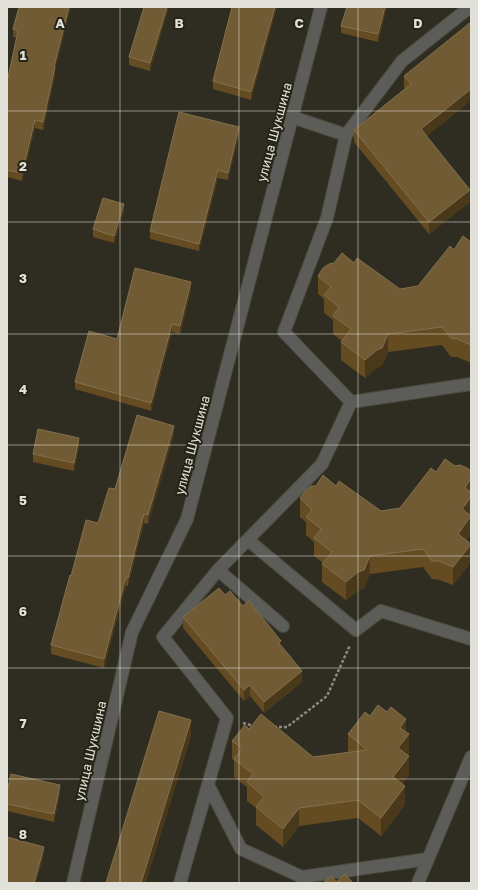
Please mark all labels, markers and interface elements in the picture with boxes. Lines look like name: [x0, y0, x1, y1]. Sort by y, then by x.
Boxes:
text: A: [55, 15, 65, 31]
text: B: [174, 15, 184, 31]
text: C: [294, 15, 304, 31]
text: D: [413, 15, 423, 31]
text: 1: [20, 47, 27, 63]
street label: улица Шукшина: [253, 80, 295, 184]
text: 2: [19, 158, 27, 174]
text: 3: [19, 270, 27, 286]
text: 4: [19, 381, 27, 397]
street label: улица Шукшина: [171, 393, 213, 497]
text: 5: [19, 492, 27, 508]
text: 6: [19, 603, 27, 619]
street label: улица Шукшина: [71, 699, 109, 803]
text: 7: [19, 715, 27, 731]
text: 8: [19, 826, 27, 842]

